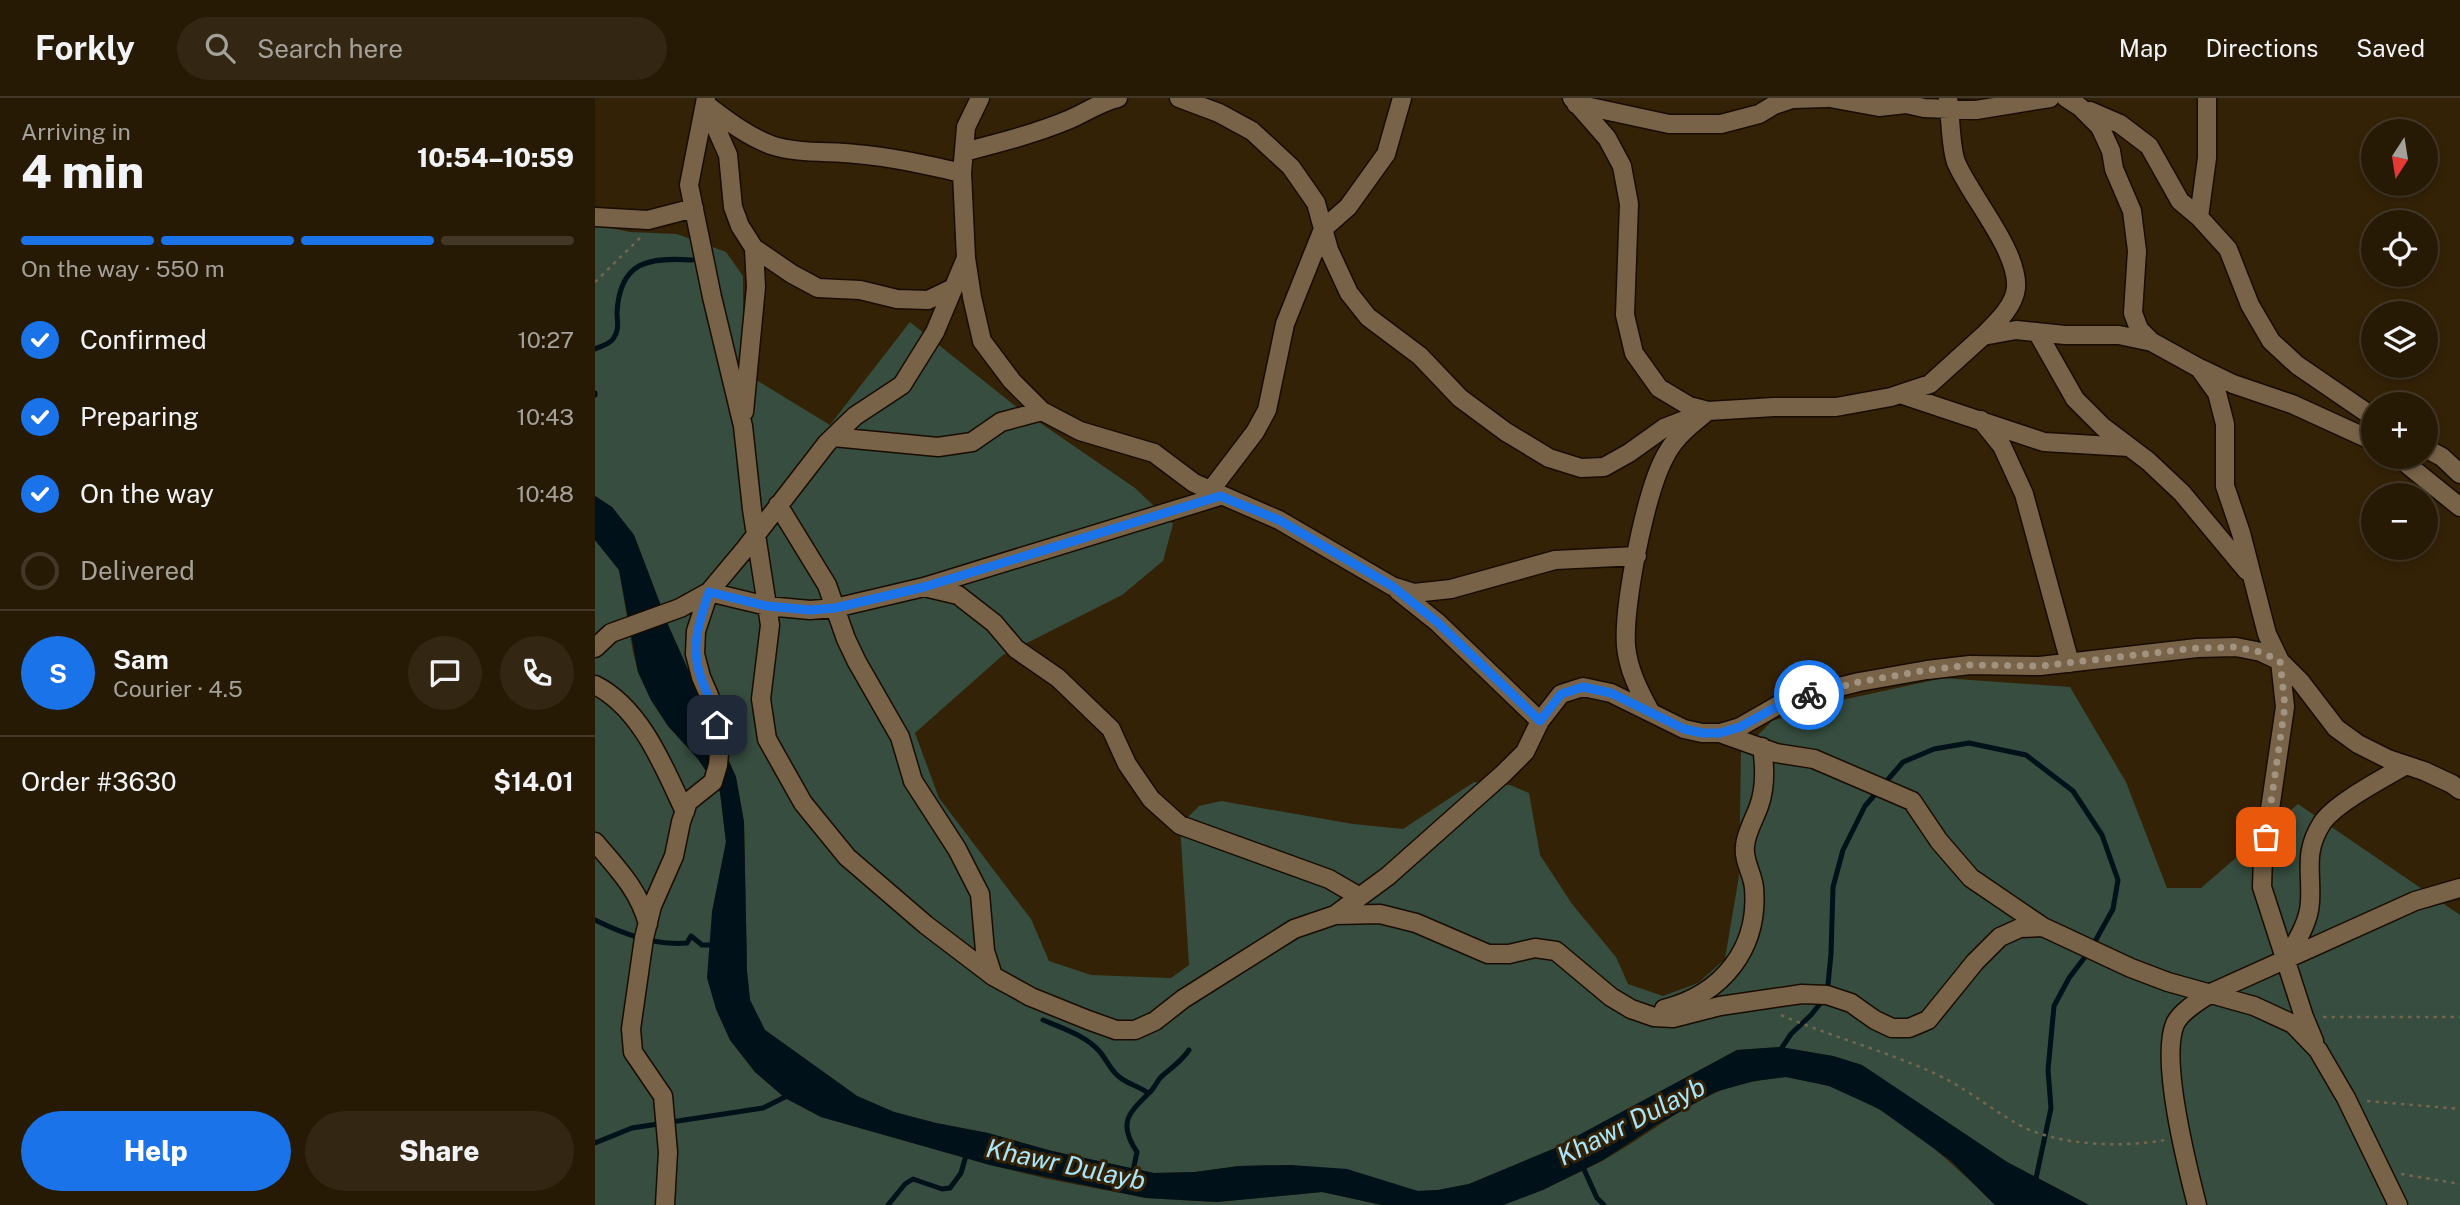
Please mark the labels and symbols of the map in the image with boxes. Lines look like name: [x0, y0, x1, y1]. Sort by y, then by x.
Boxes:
north arrow: [2361, 119, 2438, 196]
courier: [1774, 660, 1844, 730]
pin: [687, 695, 747, 755]
pin: [2236, 807, 2296, 867]
water label: Khawr Dulayb: [1552, 1070, 1710, 1172]
water label: Khawr Dulayb: [984, 1132, 1148, 1196]

